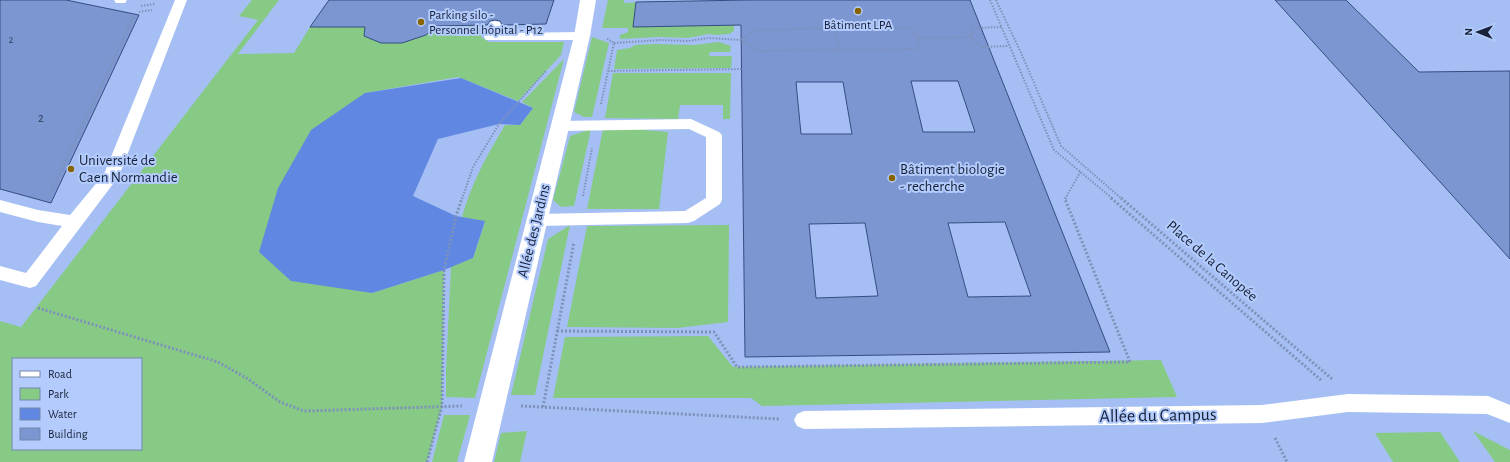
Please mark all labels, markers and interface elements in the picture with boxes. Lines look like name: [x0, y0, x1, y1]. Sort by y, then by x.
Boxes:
marker: Bâtiment LPA: [853, 6, 863, 16]
place label: Parking silo - Personnel hôpital - P12: [429, 9, 543, 37]
north arrow: [1458, 12, 1498, 52]
marker: Parking silo - Personnel hôpital - P12: [416, 17, 426, 27]
place label: Bâtiment LPA: [824, 19, 893, 32]
text: N: [1463, 28, 1474, 36]
house number: 2: [8, 34, 14, 45]
house number: 2: [38, 112, 44, 125]
place label: Université de Caen Normandie: [79, 153, 178, 185]
place label: Bâtiment biologie - recherche: [900, 162, 1005, 194]
marker: Université de Caen Normandie: [66, 164, 76, 174]
marker: Bâtiment biologie - recherche: [887, 173, 897, 183]
street label: Allée des Jardins: [515, 183, 553, 279]
street label: Place de la Canopée: [1164, 218, 1260, 304]
legend: [12, 358, 142, 450]
text: Road: [48, 368, 72, 380]
text: Park: [48, 388, 69, 400]
street label: Allée du Campus: [1099, 406, 1217, 426]
text: Water: [48, 408, 77, 420]
text: Building: [48, 428, 88, 440]

